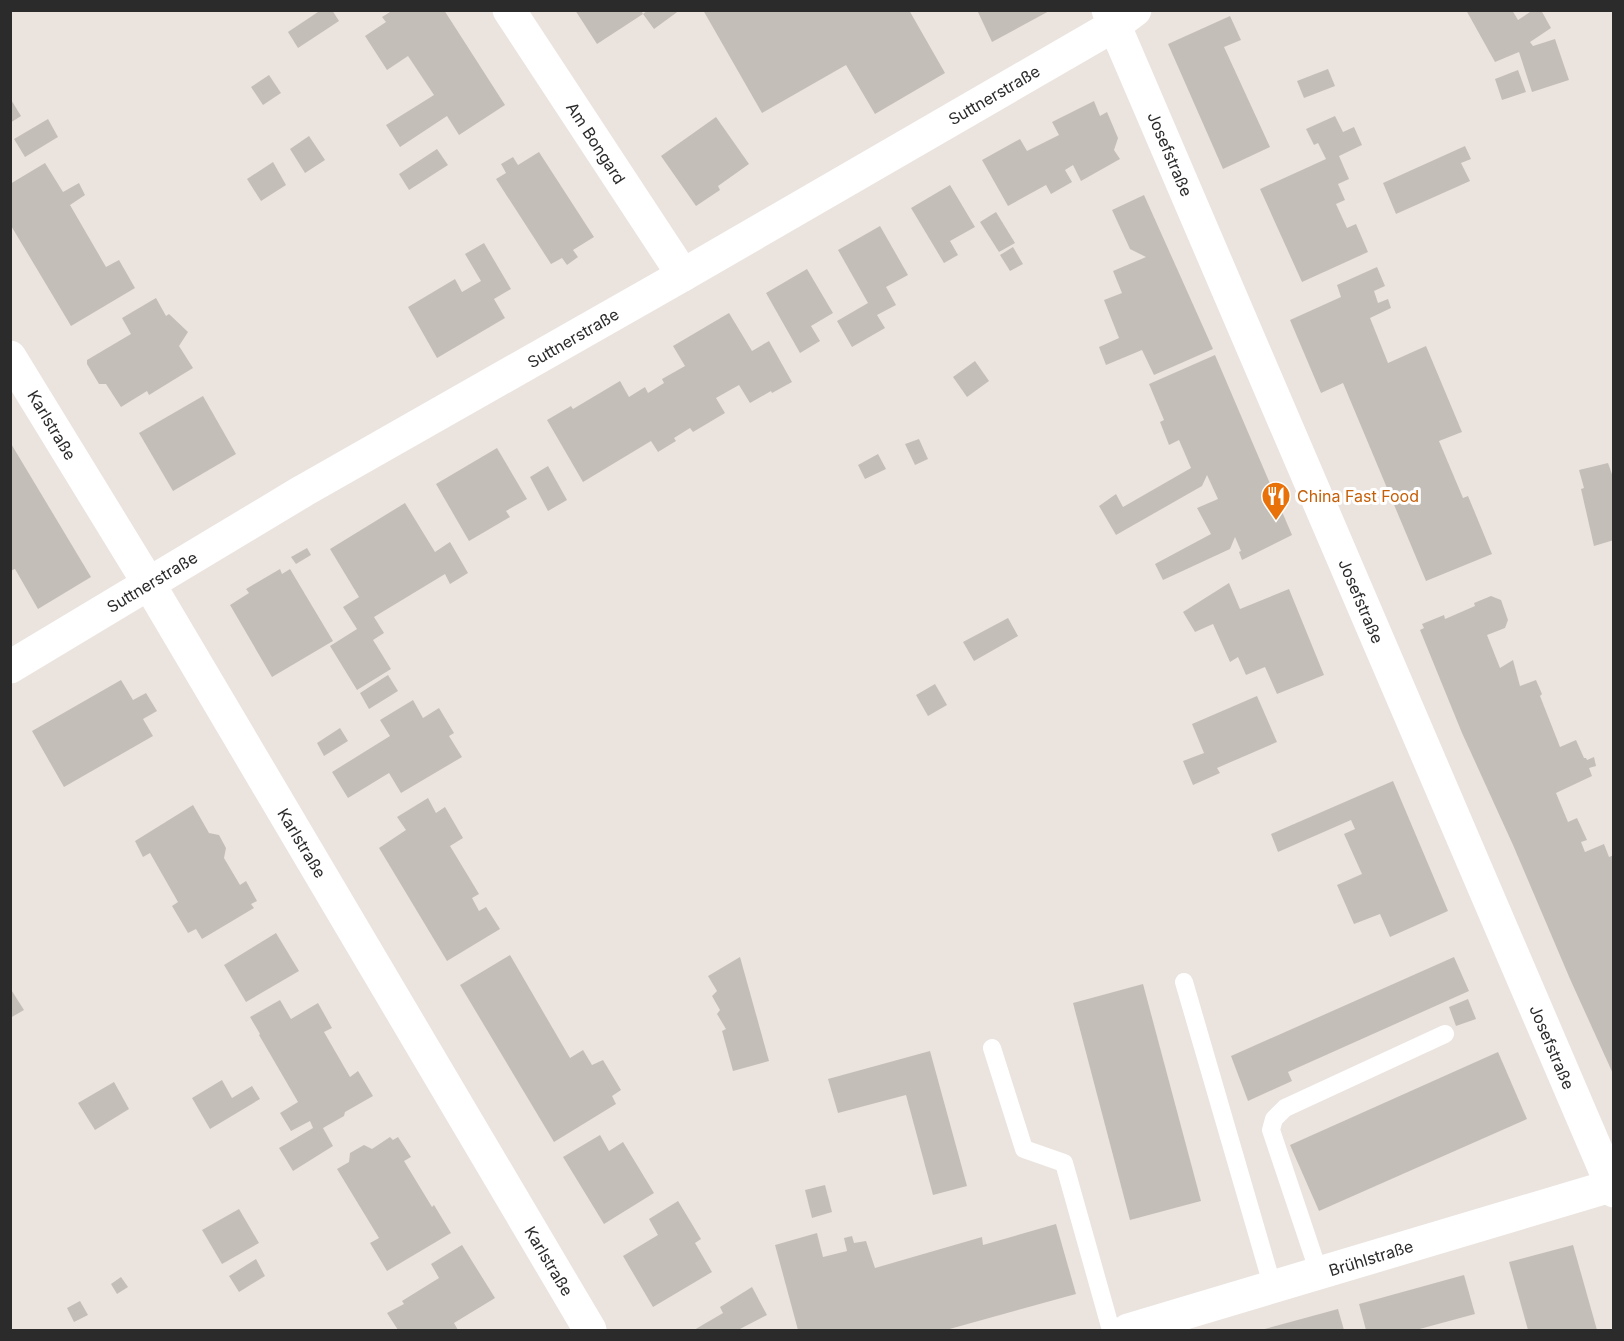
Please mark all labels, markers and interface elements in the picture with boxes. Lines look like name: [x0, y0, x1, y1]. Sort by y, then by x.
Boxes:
street label: Suttnerstraße: [945, 61, 1043, 129]
street label: Am Bongard: [562, 98, 630, 188]
street label: Josefstraße: [1143, 109, 1197, 199]
street label: Suttnerstraße: [524, 304, 622, 372]
street label: Karlstraße: [23, 387, 81, 463]
restaurant icon: China Fast Food: [1260, 480, 1292, 522]
place label: China Fast Food: [1297, 486, 1419, 506]
street label: Suttnerstraße: [103, 547, 201, 617]
street label: Josefstraße: [1334, 556, 1388, 646]
street label: Karlstraße: [273, 805, 331, 881]
street label: Josefstraße: [1525, 1002, 1579, 1092]
street label: Karlstraße: [520, 1223, 578, 1299]
street label: Brühlstraße: [1326, 1236, 1416, 1280]

